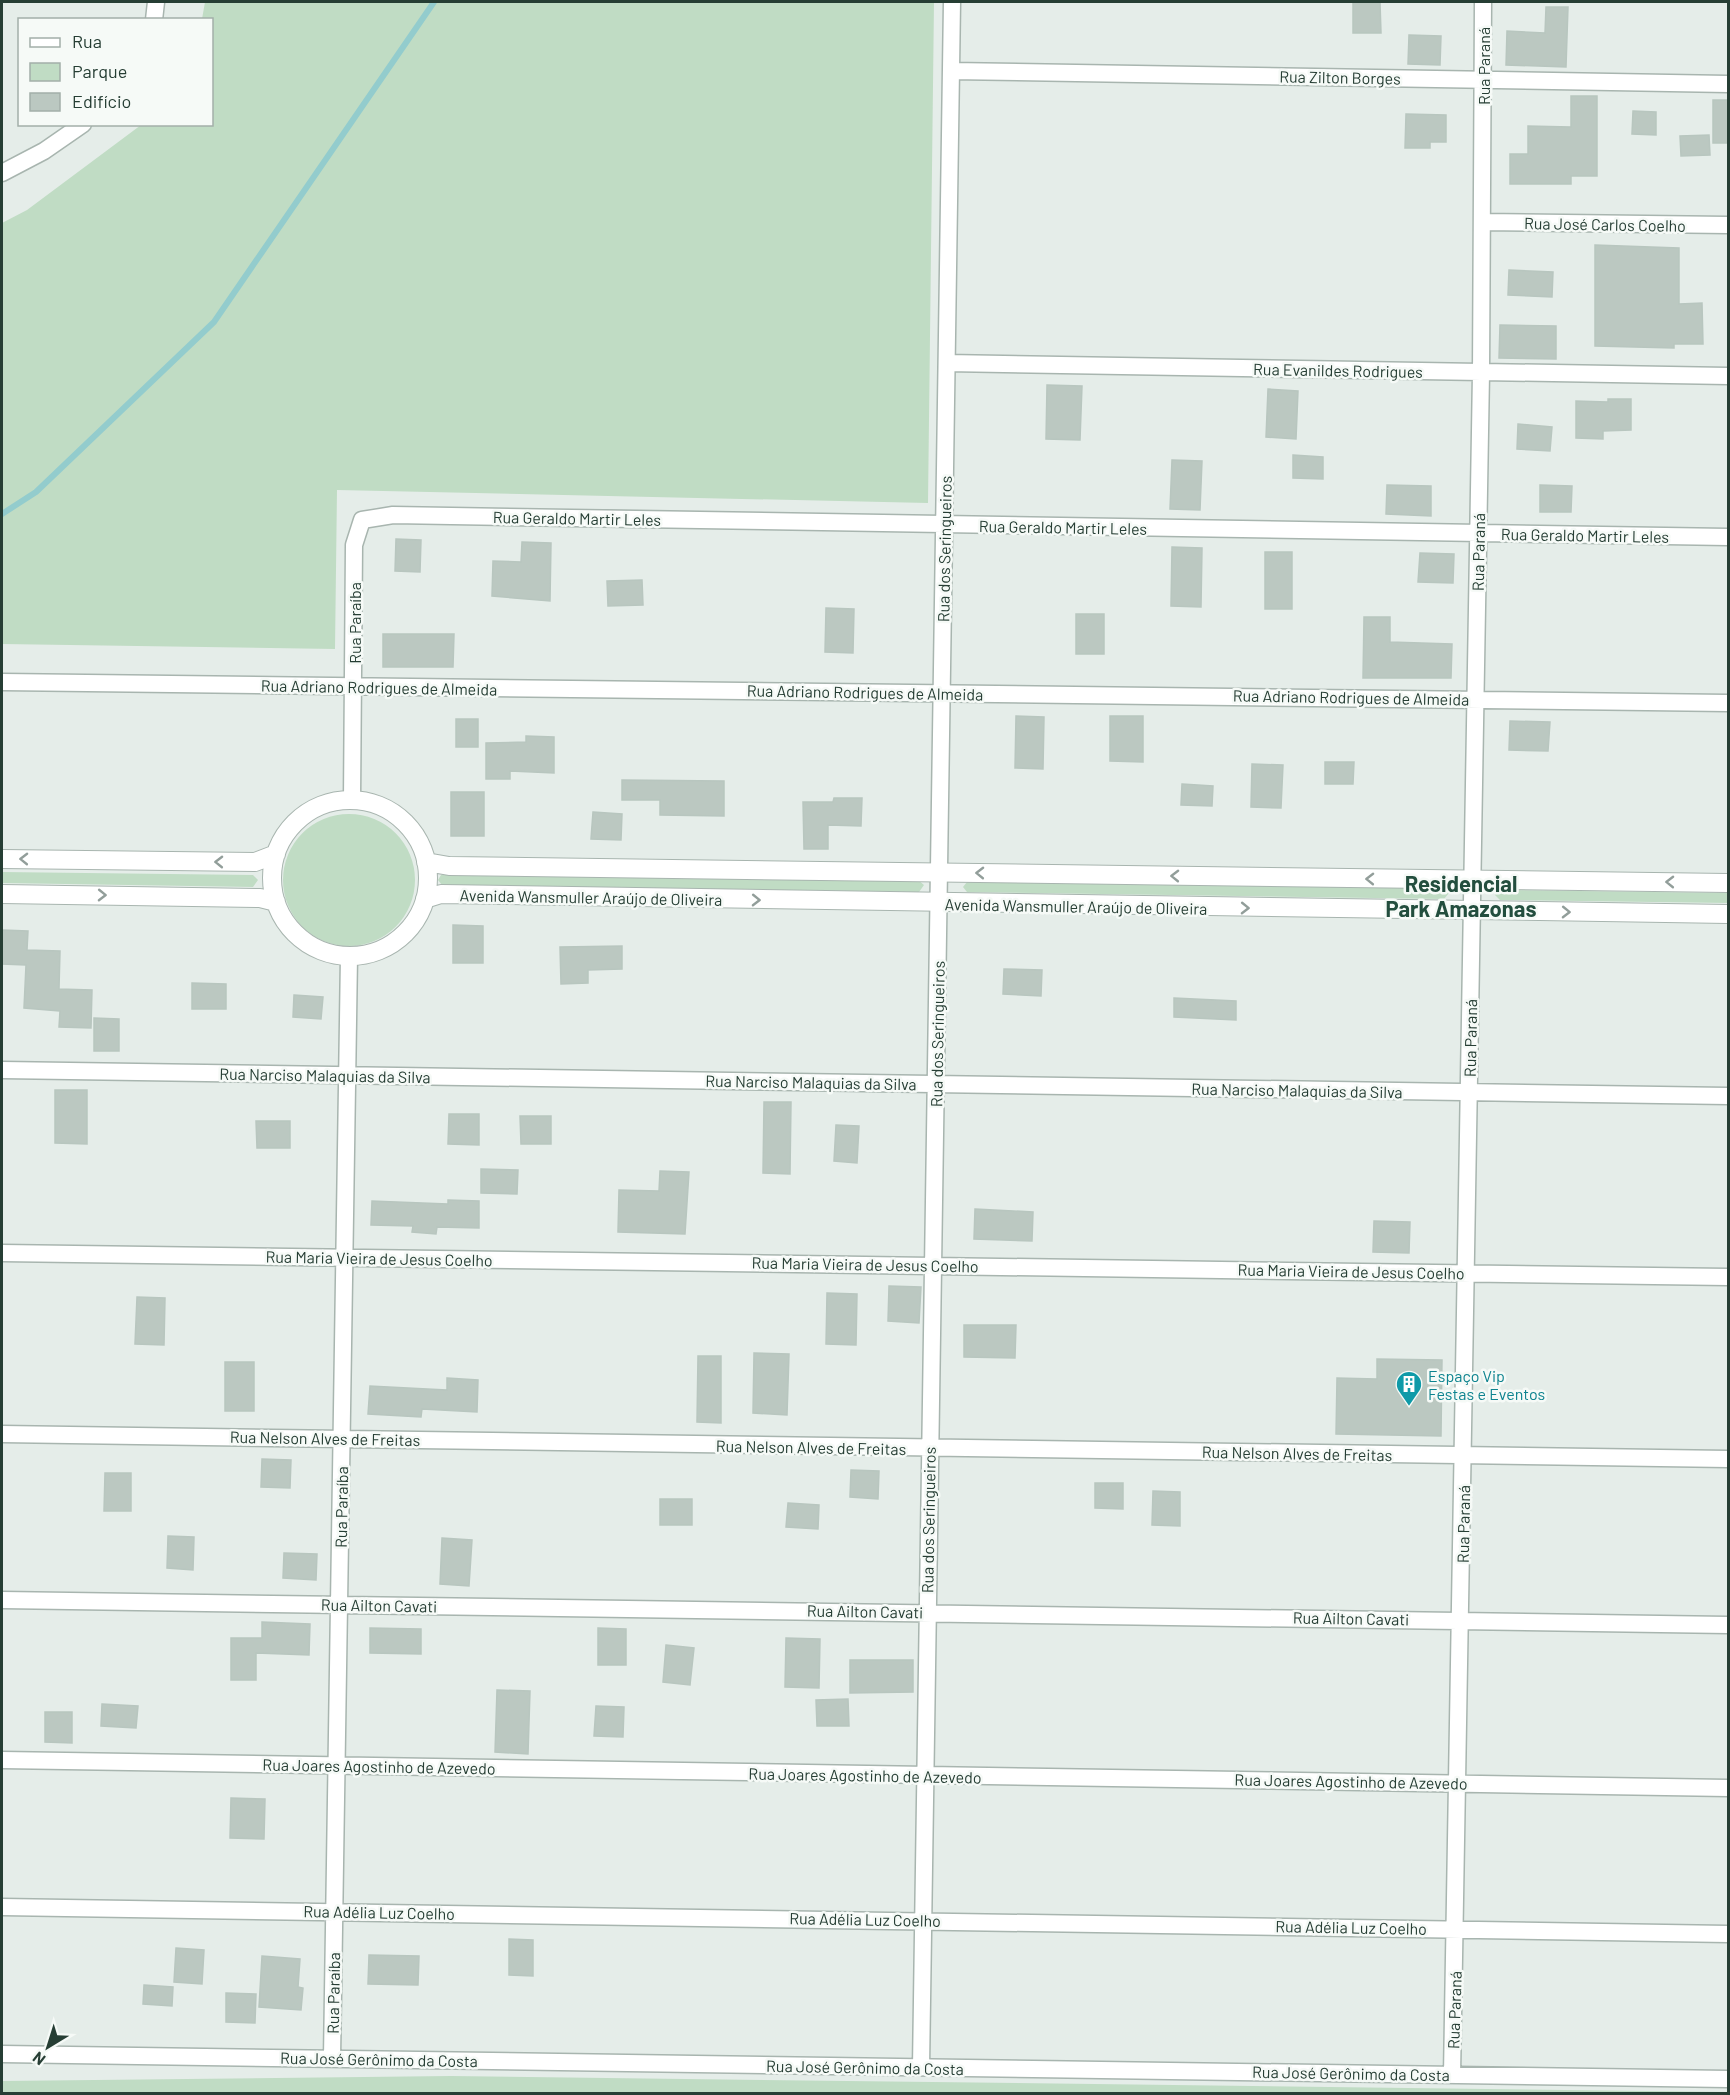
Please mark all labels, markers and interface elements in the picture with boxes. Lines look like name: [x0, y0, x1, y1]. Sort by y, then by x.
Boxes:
legend: [18, 18, 213, 126]
street label: Rua Paraná: [1474, 27, 1493, 105]
text: Rua: [72, 30, 102, 52]
text: Parque: [72, 60, 127, 82]
street label: Rua Zilton Borges: [1279, 66, 1401, 88]
text: Edifício: [72, 90, 131, 112]
street label: Rua José Carlos Coelho: [1524, 213, 1686, 235]
street label: Rua Evanildes Rodrigues: [1253, 359, 1423, 381]
street label: Rua dos Seringueiros: [933, 476, 955, 622]
street label: Rua Geraldo Martir Leles: [493, 507, 661, 529]
street label: Rua Paraná: [1468, 513, 1488, 591]
street label: Rua Geraldo Martir Leles: [979, 516, 1147, 538]
street label: Rua Geraldo Martir Leles: [1501, 524, 1669, 546]
street label: Rua Paraíba: [345, 582, 364, 664]
street label: Rua Adriano Rodrigues de Almeida: [261, 675, 497, 699]
street label: Rua Adriano Rodrigues de Almeida: [747, 680, 983, 704]
street label: Rua Adriano Rodrigues de Almeida: [1233, 685, 1469, 709]
one-way arrow: [20, 853, 29, 866]
one-way arrow: [215, 856, 224, 868]
one-way arrow: [976, 867, 985, 879]
one-way arrow: [1171, 870, 1180, 882]
district label: Residencial Park Amazonas: [1386, 870, 1536, 921]
one-way arrow: [1366, 873, 1375, 885]
one-way arrow: [1666, 876, 1675, 888]
street label: Avenida Wansmuller Araújo de Oliveira: [460, 885, 722, 909]
one-way arrow: [97, 889, 106, 901]
one-way arrow: [751, 894, 760, 906]
street label: Avenida Wansmuller Araújo de Oliveira: [945, 894, 1207, 918]
one-way arrow: [1240, 902, 1249, 914]
one-way arrow: [1561, 906, 1570, 919]
street label: Rua dos Seringueiros: [926, 961, 948, 1107]
street label: Rua Paraná: [1460, 999, 1480, 1077]
street label: Rua Narciso Malaquias da Silva: [219, 1064, 431, 1086]
street label: Rua Narciso Malaquias da Silva: [705, 1071, 917, 1093]
street label: Rua Narciso Malaquias da Silva: [1191, 1079, 1403, 1101]
street label: Rua Maria Vieira de Jesus Coelho: [265, 1247, 493, 1269]
street label: Rua Maria Vieira de Jesus Coelho: [751, 1253, 979, 1275]
street label: Rua Maria Vieira de Jesus Coelho: [1237, 1260, 1465, 1282]
place label: Espaço Vip Festas e Eventos: [1428, 1366, 1545, 1403]
building icon: Espaço Vip Festas e Eventos: [1394, 1369, 1424, 1407]
street label: Rua Nelson Alves de Freitas: [230, 1427, 420, 1449]
street label: Rua Nelson Alves de Freitas: [716, 1436, 906, 1458]
street label: Rua Nelson Alves de Freitas: [1202, 1442, 1392, 1464]
street label: Rua dos Seringueiros: [917, 1447, 939, 1593]
street label: Rua Paraíba: [331, 1466, 351, 1548]
street label: Rua Paraná: [1453, 1485, 1473, 1563]
street label: Rua Ailton Cavati: [321, 1594, 437, 1616]
street label: Rua Ailton Cavati: [807, 1600, 923, 1622]
street label: Rua Ailton Cavati: [1293, 1607, 1409, 1629]
street label: Rua Joares Agostinho de Azevedo: [262, 1754, 496, 1778]
street label: Rua Joares Agostinho de Azevedo: [748, 1763, 982, 1787]
street label: Rua Joares Agostinho de Azevedo: [1234, 1769, 1468, 1793]
street label: Rua Adélia Luz Coelho: [303, 1901, 455, 1923]
street label: Rua Adélia Luz Coelho: [789, 1908, 941, 1930]
street label: Rua Adélia Luz Coelho: [1275, 1916, 1427, 1938]
street label: Rua Paraíba: [323, 1952, 343, 2034]
street label: Rua Paraná: [1443, 1971, 1465, 2049]
north arrow: [18, 2017, 78, 2077]
text: N: [28, 2048, 48, 2070]
street label: Rua José Gerônimo da Costa: [280, 2048, 478, 2070]
street label: Rua José Gerônimo da Costa: [766, 2056, 964, 2078]
street label: Rua José Gerônimo da Costa: [1252, 2062, 1450, 2084]

